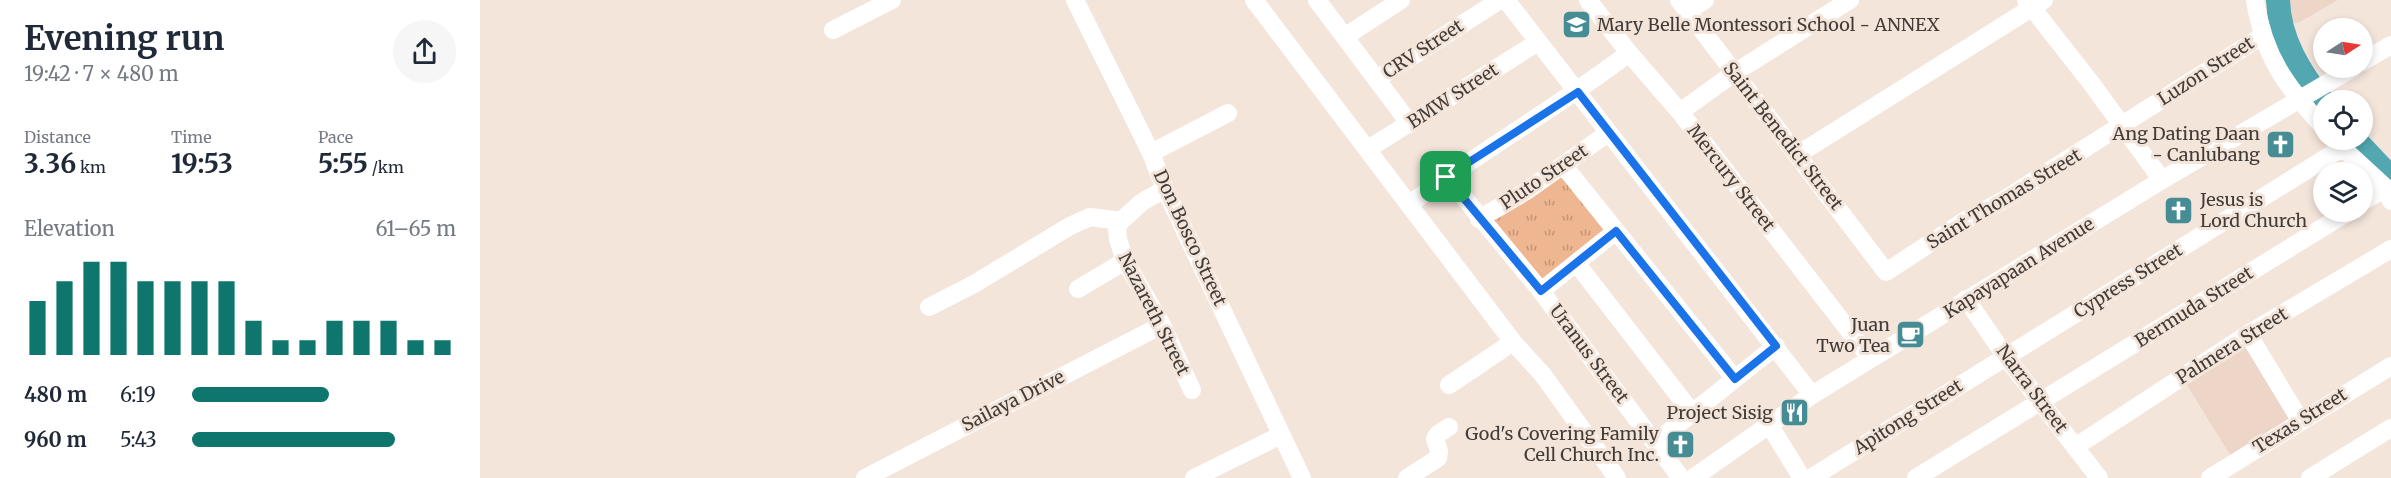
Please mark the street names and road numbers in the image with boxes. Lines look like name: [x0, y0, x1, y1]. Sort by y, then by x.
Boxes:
street label: CRV Street: [1378, 14, 1467, 83]
street label: Luzon Street: [2153, 31, 2258, 110]
street label: Saint Benedict Street: [1718, 57, 1848, 214]
street label: BMW Street: [1403, 58, 1502, 133]
street label: Mercury Street: [1682, 120, 1780, 236]
street label: Pluto Street: [1496, 139, 1592, 214]
street label: Saint Thomas Street: [1922, 143, 2085, 254]
street label: Don Bosco Street: [1149, 166, 1232, 310]
street label: Kapayapaan Avenue: [1939, 212, 2098, 323]
street label: Cypress Street: [2069, 238, 2186, 323]
street label: Nazareth Street: [1114, 248, 1195, 379]
street label: Bermuda Street: [2130, 261, 2257, 352]
street label: Uranus Street: [1545, 300, 1634, 408]
street label: Palmera Street: [2172, 302, 2292, 389]
street label: Narra Street: [1992, 340, 2073, 437]
street label: Sailaya Drive: [957, 365, 1068, 436]
street label: Apitong Street: [1848, 374, 1967, 460]
street label: Texas Street: [2249, 383, 2351, 459]

